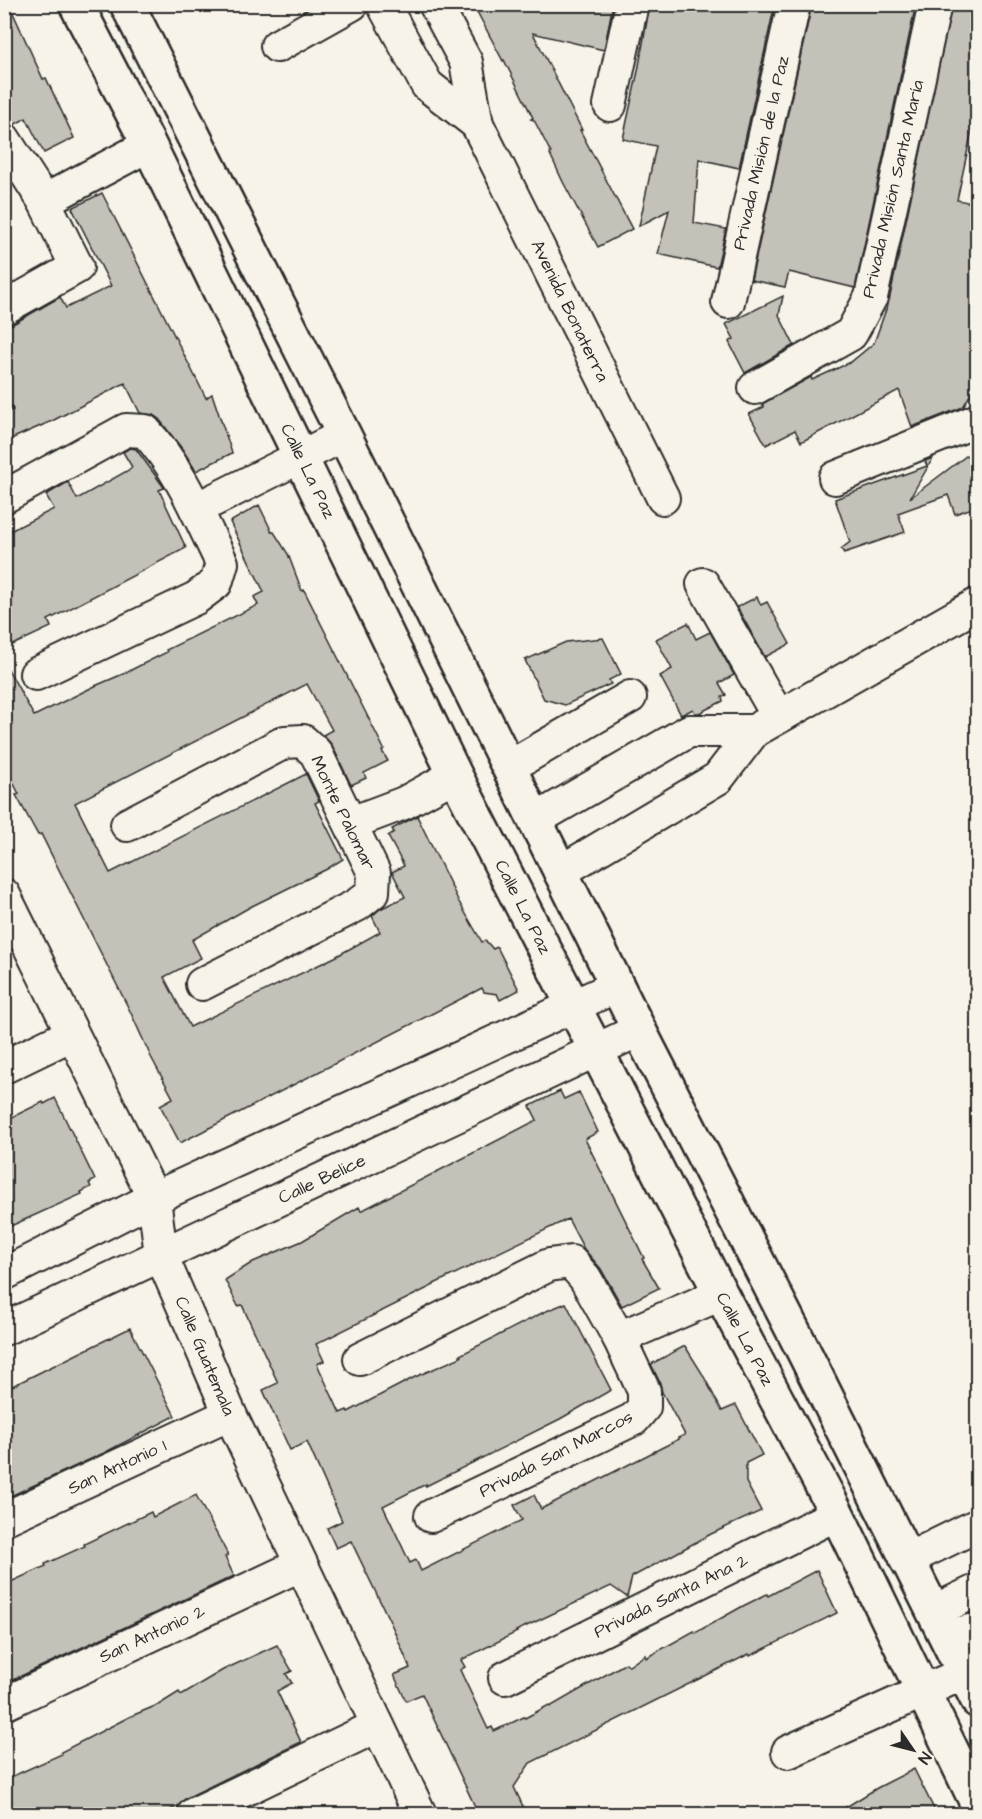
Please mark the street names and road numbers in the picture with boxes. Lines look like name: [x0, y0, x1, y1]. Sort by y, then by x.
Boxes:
street label: Privada Misión de la Paz: [726, 53, 796, 253]
street label: Privada Misión Santa María: [856, 77, 930, 301]
street label: Avenida Bonaterra: [525, 236, 615, 386]
street label: Calle La Paz: [274, 419, 342, 523]
street label: Monte Palomar: [304, 751, 382, 875]
street label: Calle La Paz: [489, 855, 558, 959]
street label: Calle Belice: [274, 1148, 370, 1210]
street label: Calle La Paz: [710, 1288, 780, 1390]
street label: Calle Guatemala: [169, 1292, 241, 1420]
street label: Privada San Marcos: [475, 1404, 637, 1504]
street label: San Antonio 1: [64, 1433, 170, 1501]
street label: Privada Santa Ana 2: [590, 1547, 753, 1644]
street label: San Antonio 2: [95, 1598, 210, 1669]

